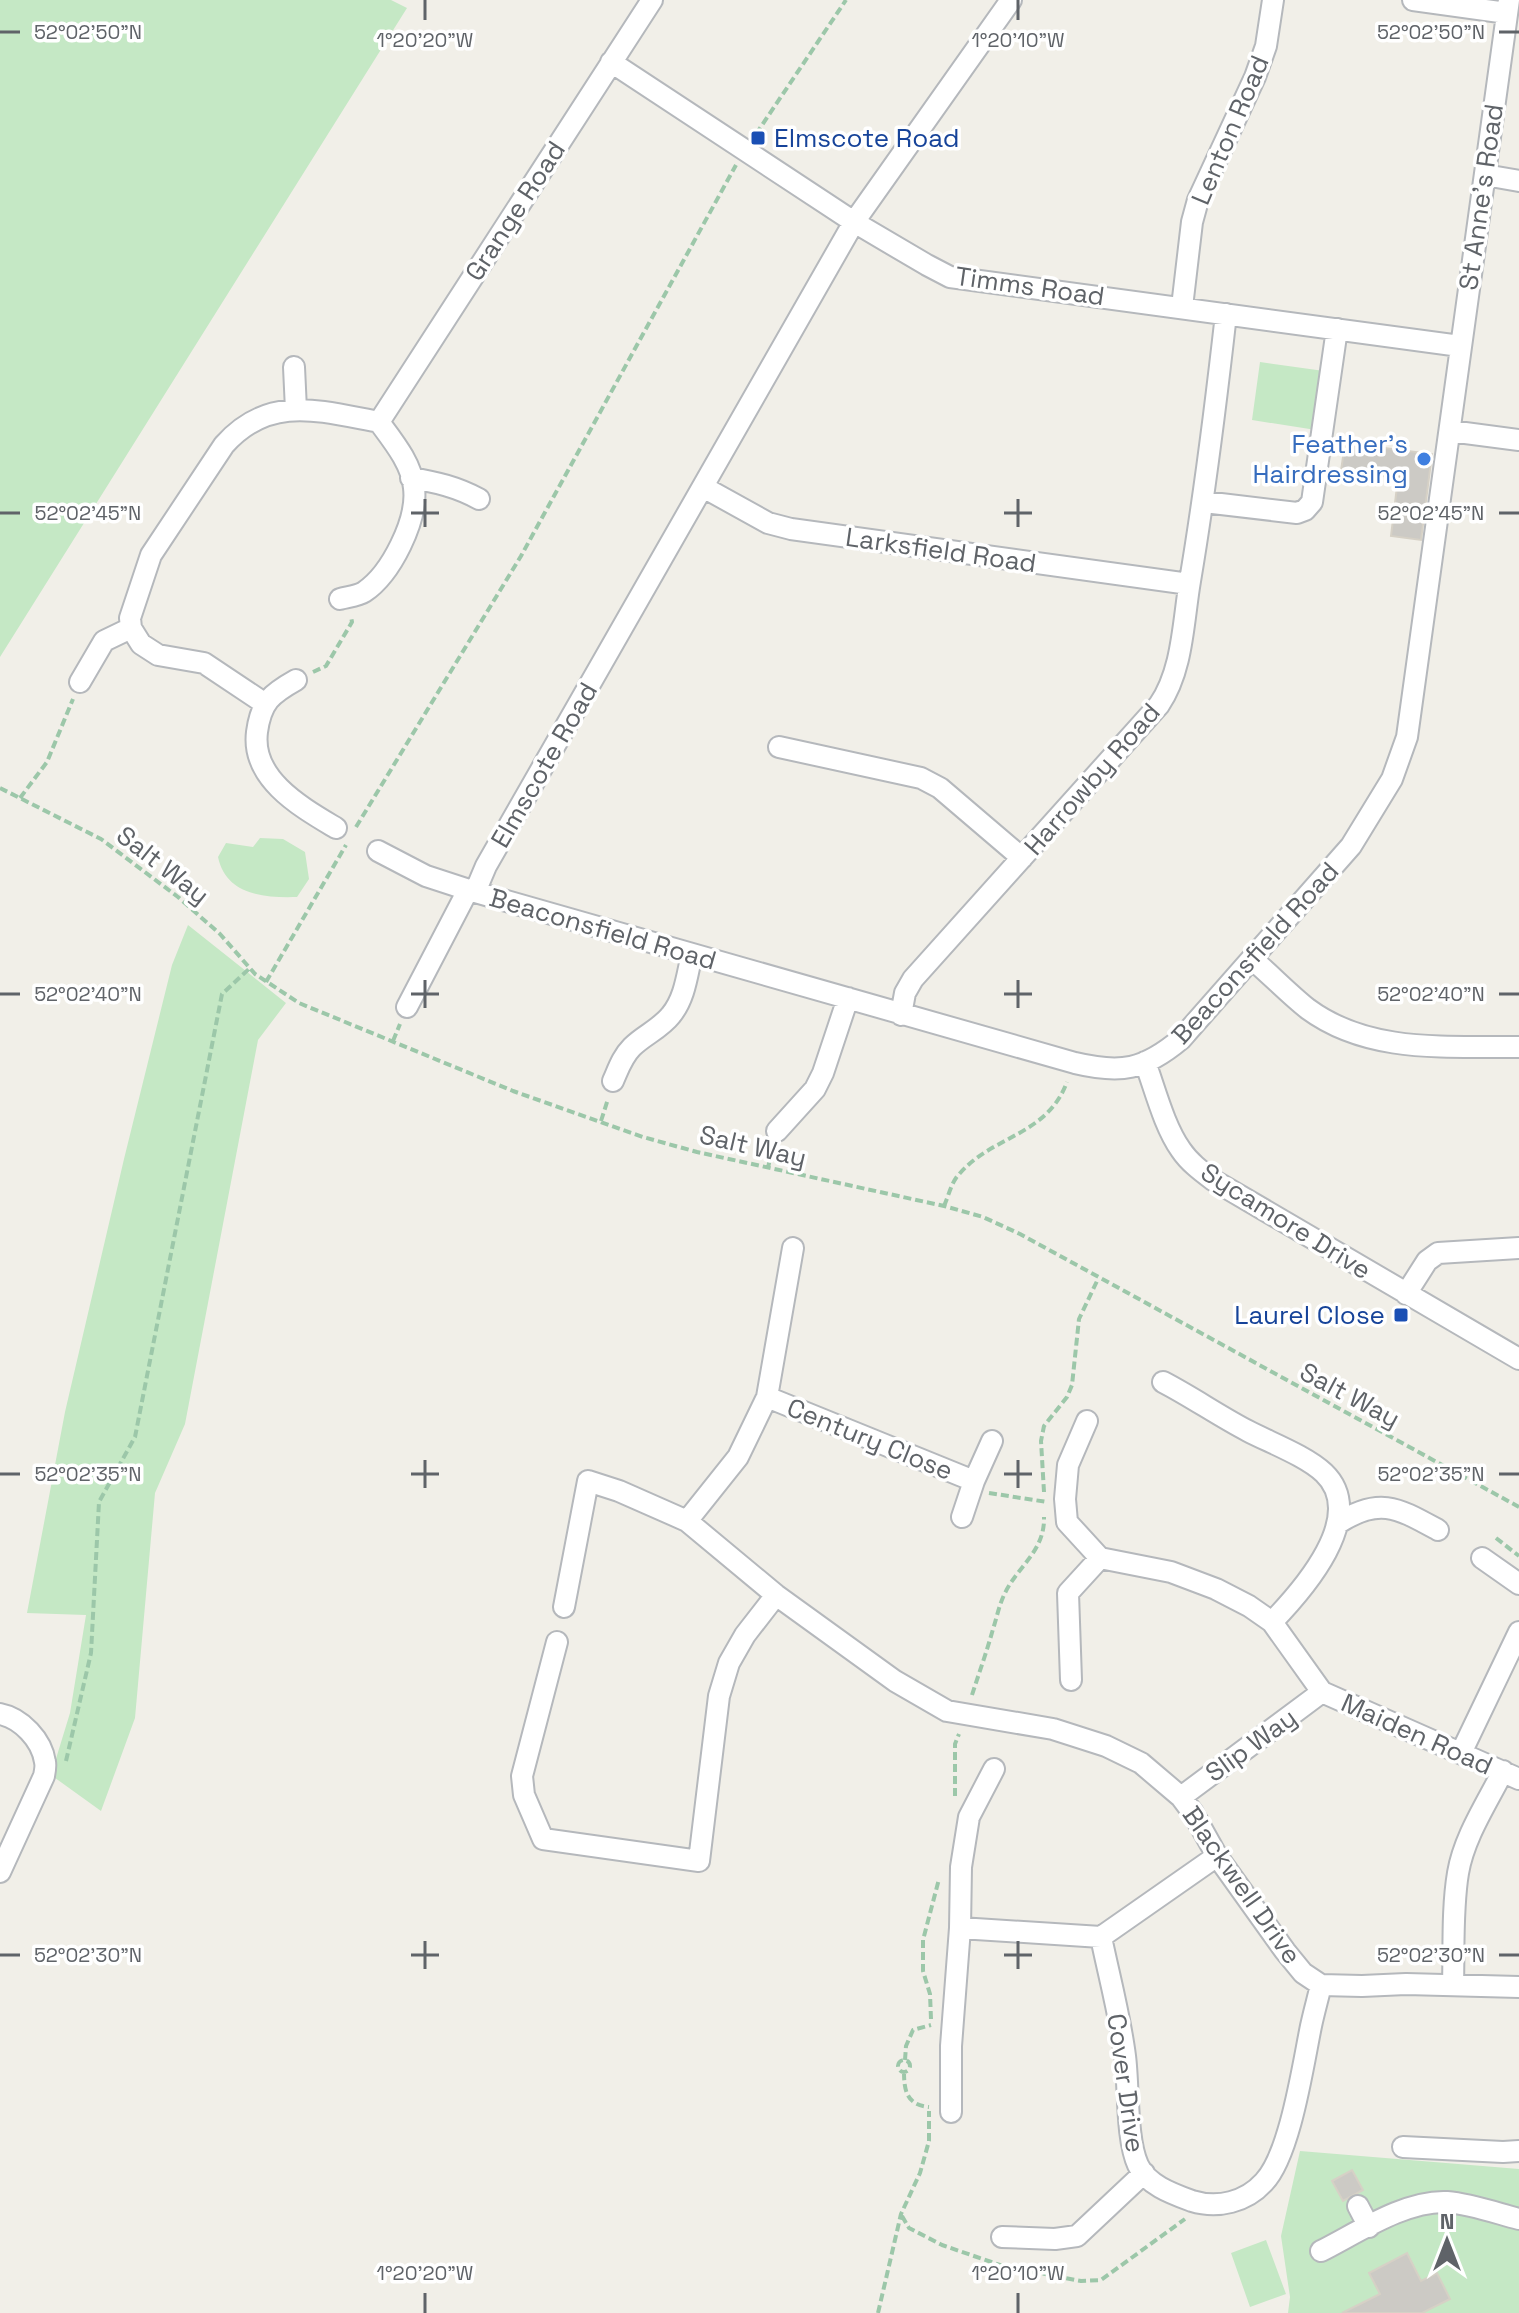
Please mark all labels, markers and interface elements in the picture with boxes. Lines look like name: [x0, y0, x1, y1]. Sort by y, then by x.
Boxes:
text: 52°02'50"N: [34, 19, 142, 45]
text: 52°02'50"N: [1377, 19, 1485, 45]
text: 1°20'20"W: [377, 27, 473, 53]
text: 1°20'10"W: [971, 27, 1065, 53]
street label: Lenton Road: [1183, 50, 1277, 210]
street label: St Anne's Road: [1451, 102, 1511, 292]
place label: Elmscote Road: [774, 121, 960, 155]
marker: Elmscote Road: [749, 129, 767, 147]
street label: Grange Road: [457, 135, 573, 287]
street label: Timms Road: [953, 259, 1107, 313]
place label: Feather's Hairdressing: [1252, 427, 1408, 491]
marker: Feather's Hairdressing: [1415, 450, 1433, 468]
text: 52°02'45"N: [35, 500, 141, 526]
text: 52°02'45"N: [1378, 500, 1484, 526]
street label: Larksfield Road: [843, 520, 1039, 580]
street label: Elmscote Road: [483, 676, 605, 854]
street label: Harrowby Road: [1017, 696, 1167, 862]
street label: Salt Way: [110, 818, 216, 912]
street label: Beaconsfield Road: [1164, 855, 1346, 1051]
street label: Beaconsfield Road: [486, 880, 720, 978]
text: 52°02'40"N: [34, 981, 142, 1007]
text: 52°02'40"N: [1377, 981, 1485, 1007]
street label: Salt Way: [696, 1117, 810, 1175]
street label: Sycamore Drive: [1195, 1155, 1377, 1287]
place label: Laurel Close: [1234, 1298, 1385, 1332]
marker: Laurel Close: [1392, 1306, 1410, 1324]
street label: Salt Way: [1294, 1354, 1406, 1436]
street label: Century Close: [782, 1390, 958, 1488]
text: 52°02'35"N: [34, 1461, 142, 1487]
text: 52°02'35"N: [1377, 1461, 1485, 1487]
street label: Maiden Road: [1336, 1685, 1498, 1783]
street label: Slip Way: [1199, 1700, 1303, 1790]
street label: Blackwell Drive: [1175, 1799, 1309, 1971]
text: 52°02'30"N: [34, 1942, 142, 1968]
text: 52°02'30"N: [1377, 1942, 1485, 1968]
street label: Cover Drive: [1099, 2011, 1153, 2155]
north arrow: [1407, 2201, 1487, 2281]
text: N: [1440, 2207, 1454, 2235]
text: 1°20'20"W: [377, 2260, 473, 2286]
text: 1°20'10"W: [971, 2260, 1065, 2286]

